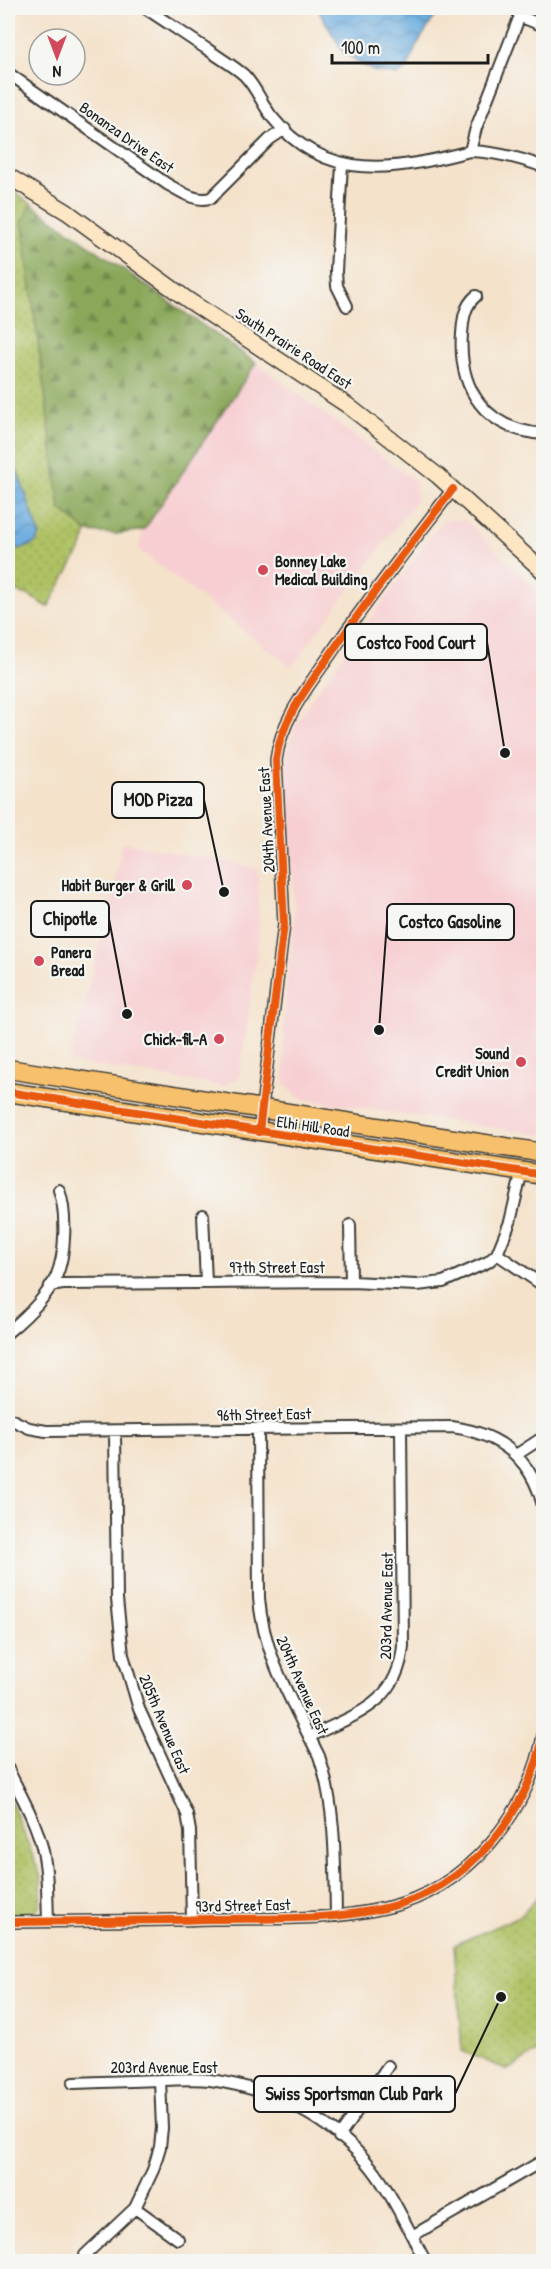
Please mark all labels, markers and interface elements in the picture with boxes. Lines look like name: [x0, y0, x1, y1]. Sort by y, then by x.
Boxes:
north arrow: [27, 27, 87, 87]
scale bar: [332, 27, 488, 65]
text: 100 m: [341, 35, 380, 60]
text: N: [52, 61, 61, 83]
street label: Bonanza Drive East: [75, 96, 179, 178]
street label: South Prairie Road East: [232, 302, 357, 394]
place label: Bonney Lake Medical Building: [275, 550, 368, 591]
marker: Bonney Lake Medical Building: [256, 563, 270, 577]
callout: Costco Food Court: [345, 624, 487, 660]
text: Costco Food Court: [357, 630, 476, 655]
street label: 204th Avenue East: [252, 766, 280, 873]
callout: MOD Pizza: [112, 782, 204, 818]
text: MOD Pizza: [124, 787, 193, 812]
place label: Habit Burger & Grill: [61, 874, 176, 897]
marker: Habit Burger & Grill: [180, 878, 194, 892]
callout: Chipotle: [31, 901, 109, 937]
callout: Costco Gasoline: [387, 904, 514, 940]
text: Chipotle: [43, 906, 98, 932]
text: Costco Gasoline: [399, 909, 502, 934]
place label: Panera Bread: [51, 941, 92, 981]
marker: Panera Bread: [32, 954, 46, 968]
place label: Chick-fil-A: [144, 1028, 207, 1050]
marker: Chick-fil-A: [212, 1032, 226, 1046]
place label: Sound Credit Union: [435, 1042, 510, 1082]
marker: Sound Credit Union: [514, 1055, 528, 1069]
street label: Elhi Hill Road: [275, 1110, 351, 1142]
street label: 97th Street East: [229, 1256, 325, 1278]
street label: 96th Street East: [217, 1402, 312, 1426]
street label: 203rd Avenue East: [374, 1552, 398, 1660]
street label: 204th Avenue East: [271, 1632, 335, 1738]
street label: 205th Avenue East: [134, 1671, 196, 1778]
street label: 93rd Street East: [195, 1893, 291, 1917]
street label: 203rd Avenue East: [110, 2056, 218, 2078]
callout: Swiss Sportsman Club Park: [254, 2076, 455, 2112]
text: Swiss Sportsman Club Park: [266, 2081, 443, 2107]

